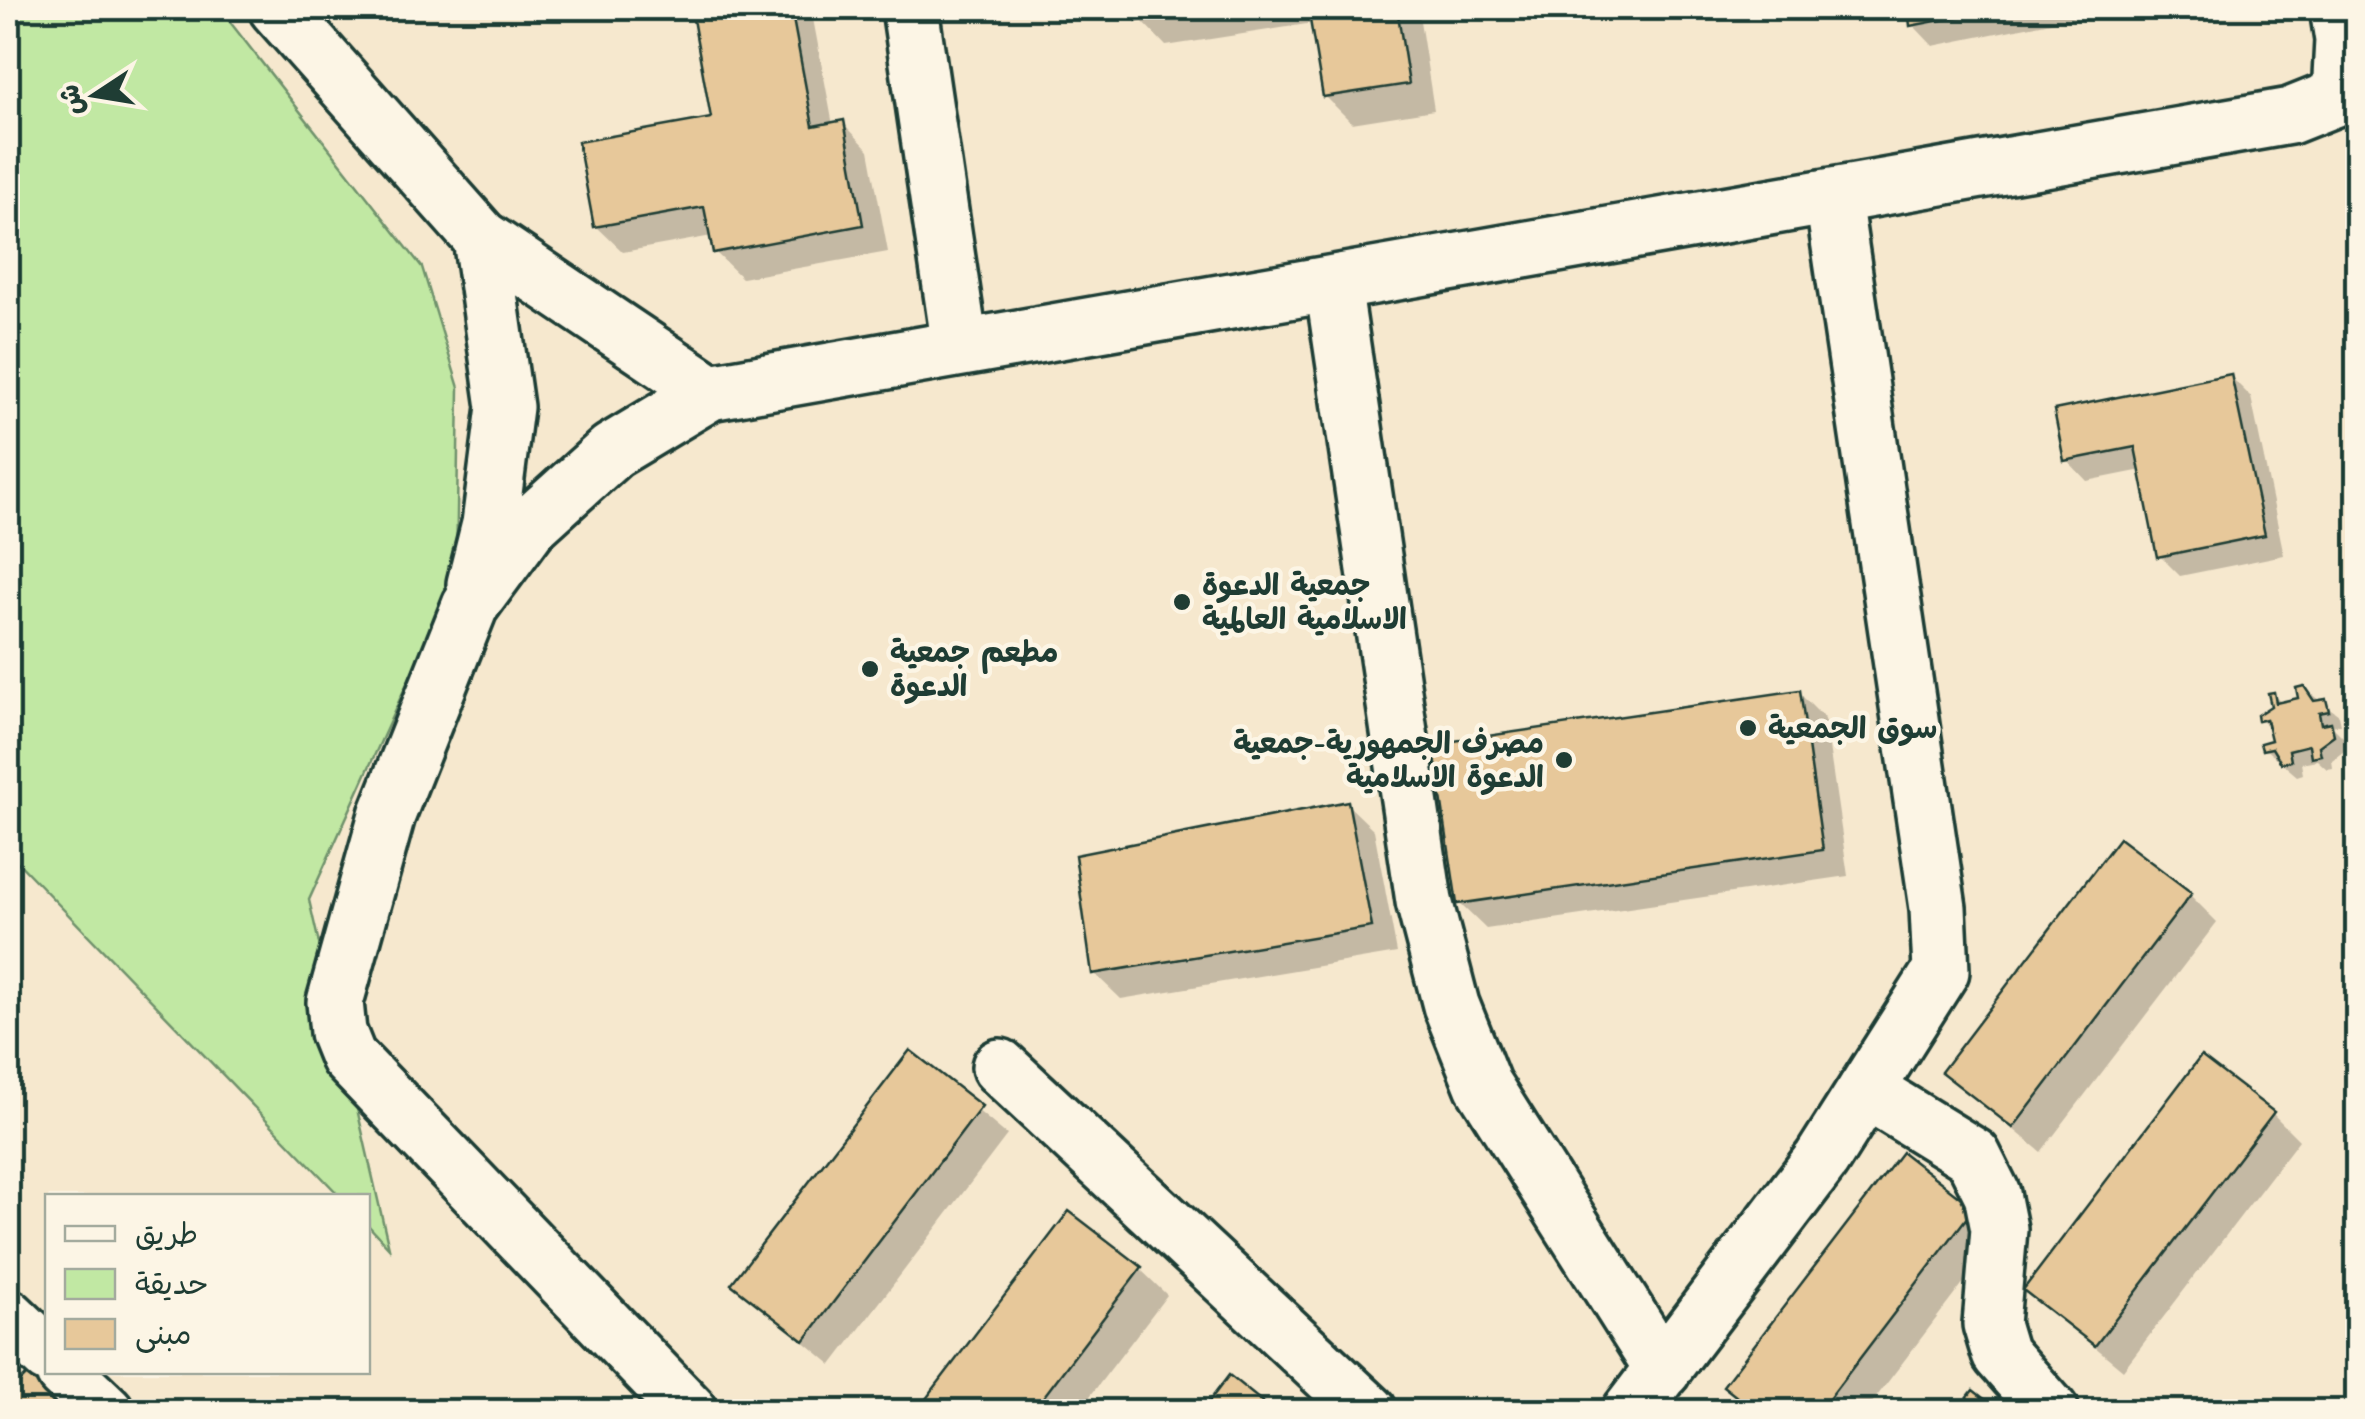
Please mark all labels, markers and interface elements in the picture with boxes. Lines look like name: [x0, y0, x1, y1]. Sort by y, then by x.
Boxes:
north arrow: [45, 45, 145, 145]
text: ش: [53, 82, 90, 118]
place label: جمعية الدعوة الاسلامية العالمية: [1202, 568, 1407, 637]
marker: جمعية الدعوة الاسلامية العالمية: [1171, 591, 1193, 613]
place label: مطعم جمعية الدعوة: [890, 635, 1058, 705]
marker: مطعم جمعية الدعوة: [859, 658, 881, 680]
place label: سوق الجمعية: [1768, 711, 1938, 747]
marker: سوق الجمعية: [1737, 717, 1759, 739]
place label: مصرف الجمهورية-جمعية الدعوة الاسلامية: [1233, 726, 1544, 796]
marker: مصرف الجمهورية-جمعية الدعوة الاسلامية: [1553, 749, 1575, 771]
legend: [45, 1194, 370, 1374]
text: طريق: [135, 1217, 198, 1252]
text: حديقة: [135, 1267, 209, 1302]
text: مبنى: [135, 1317, 191, 1353]

